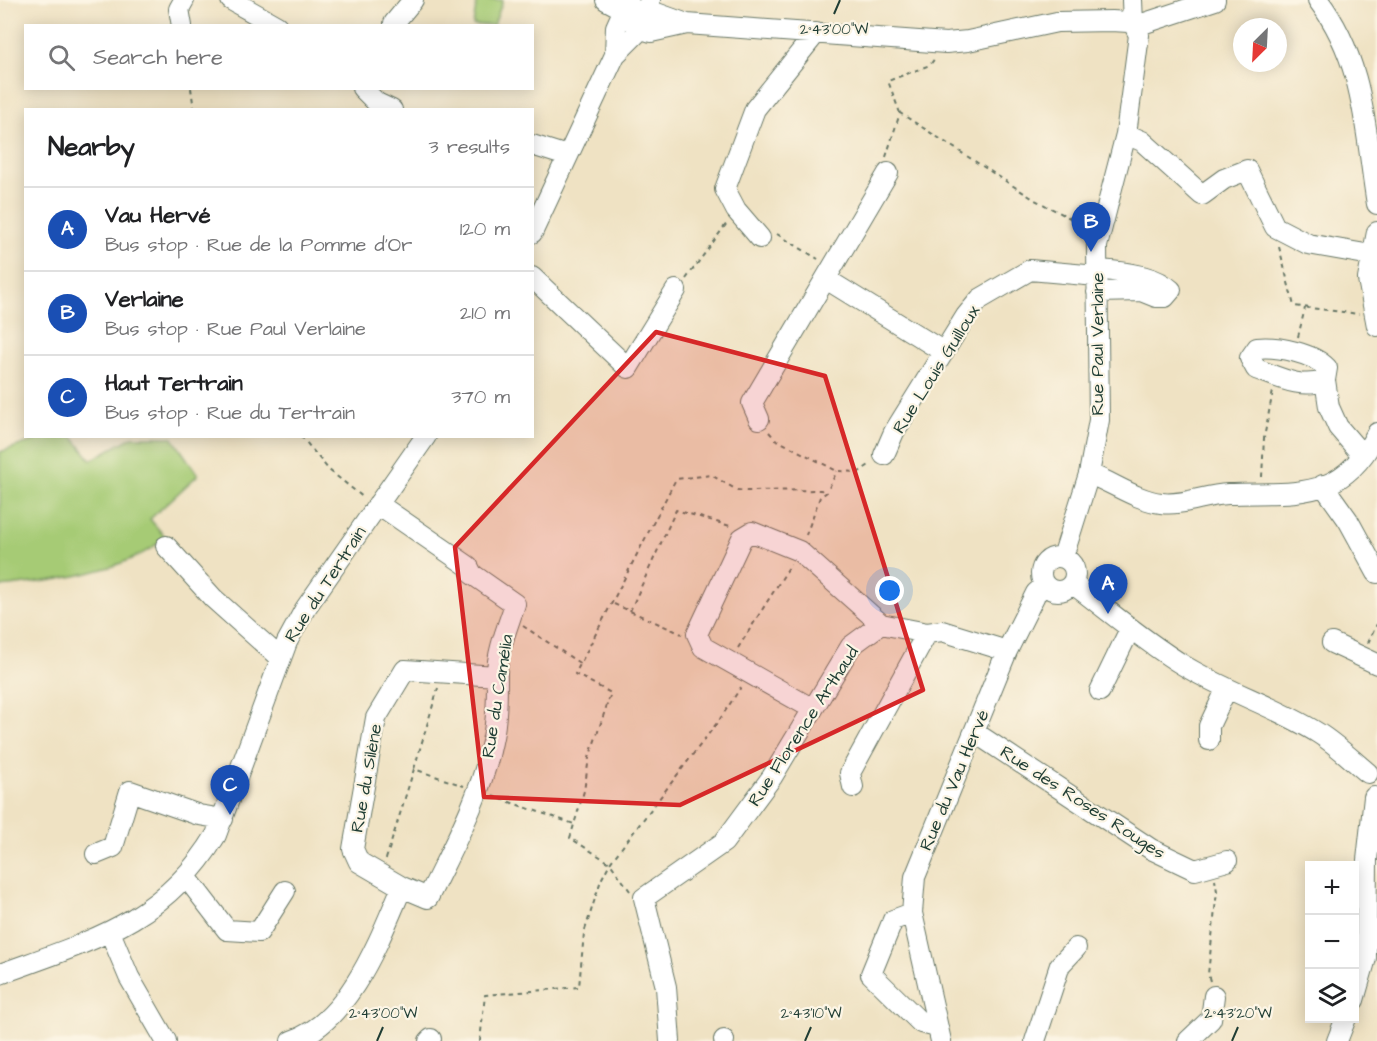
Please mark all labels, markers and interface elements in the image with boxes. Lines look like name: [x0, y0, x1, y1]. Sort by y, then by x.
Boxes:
north arrow: [1233, 18, 1287, 72]
text: 2°43'00"W: [800, 19, 868, 40]
search box: [24, 24, 534, 90]
icon: search: [45, 41, 78, 74]
text: Search here: [93, 42, 223, 73]
text: Nearby: [48, 129, 135, 165]
text: 3 results: [428, 133, 510, 161]
text: Vau Hervé: [105, 200, 211, 231]
pin: B: [1072, 202, 1110, 252]
text: A: [61, 215, 74, 243]
text: 120 m: [460, 215, 510, 243]
text: Bus stop · Rue de la Pomme d'Or: [105, 231, 412, 259]
street label: Rue Paul Verlaine: [1085, 272, 1110, 416]
text: Verlaine: [105, 284, 184, 315]
text: B: [60, 299, 75, 327]
text: 210 m: [460, 299, 510, 327]
street label: Rue Louis Guilloux: [887, 300, 986, 438]
text: Bus stop · Rue Paul Verlaine: [105, 315, 366, 343]
text: Haut Tertrain: [105, 368, 243, 399]
text: C: [60, 383, 75, 411]
text: 370 m: [451, 383, 510, 411]
text: Bus stop · Rue du Tertrain: [105, 399, 355, 427]
street label: Rue du Tertrain: [279, 521, 372, 647]
pin: A: [1088, 564, 1128, 614]
your location: [875, 576, 904, 605]
street label: Rue du Camélia: [475, 632, 520, 760]
street label: Rue Florence Arthaud: [742, 641, 865, 811]
street label: Rue du Vau Hervé: [913, 706, 996, 855]
street label: Rue du Silène: [345, 721, 388, 834]
street label: Rue des Roses Rouges: [995, 740, 1170, 866]
pin: C: [210, 766, 250, 815]
map controls: [1305, 861, 1359, 1023]
button: +: [1305, 861, 1359, 915]
button: −: [1305, 915, 1359, 969]
button: layers: [1305, 969, 1359, 1023]
text: 2°43'00"W: [349, 1003, 417, 1024]
text: 2°43'10"W: [780, 1003, 842, 1024]
text: 2°43'20"W: [1204, 1003, 1272, 1024]

